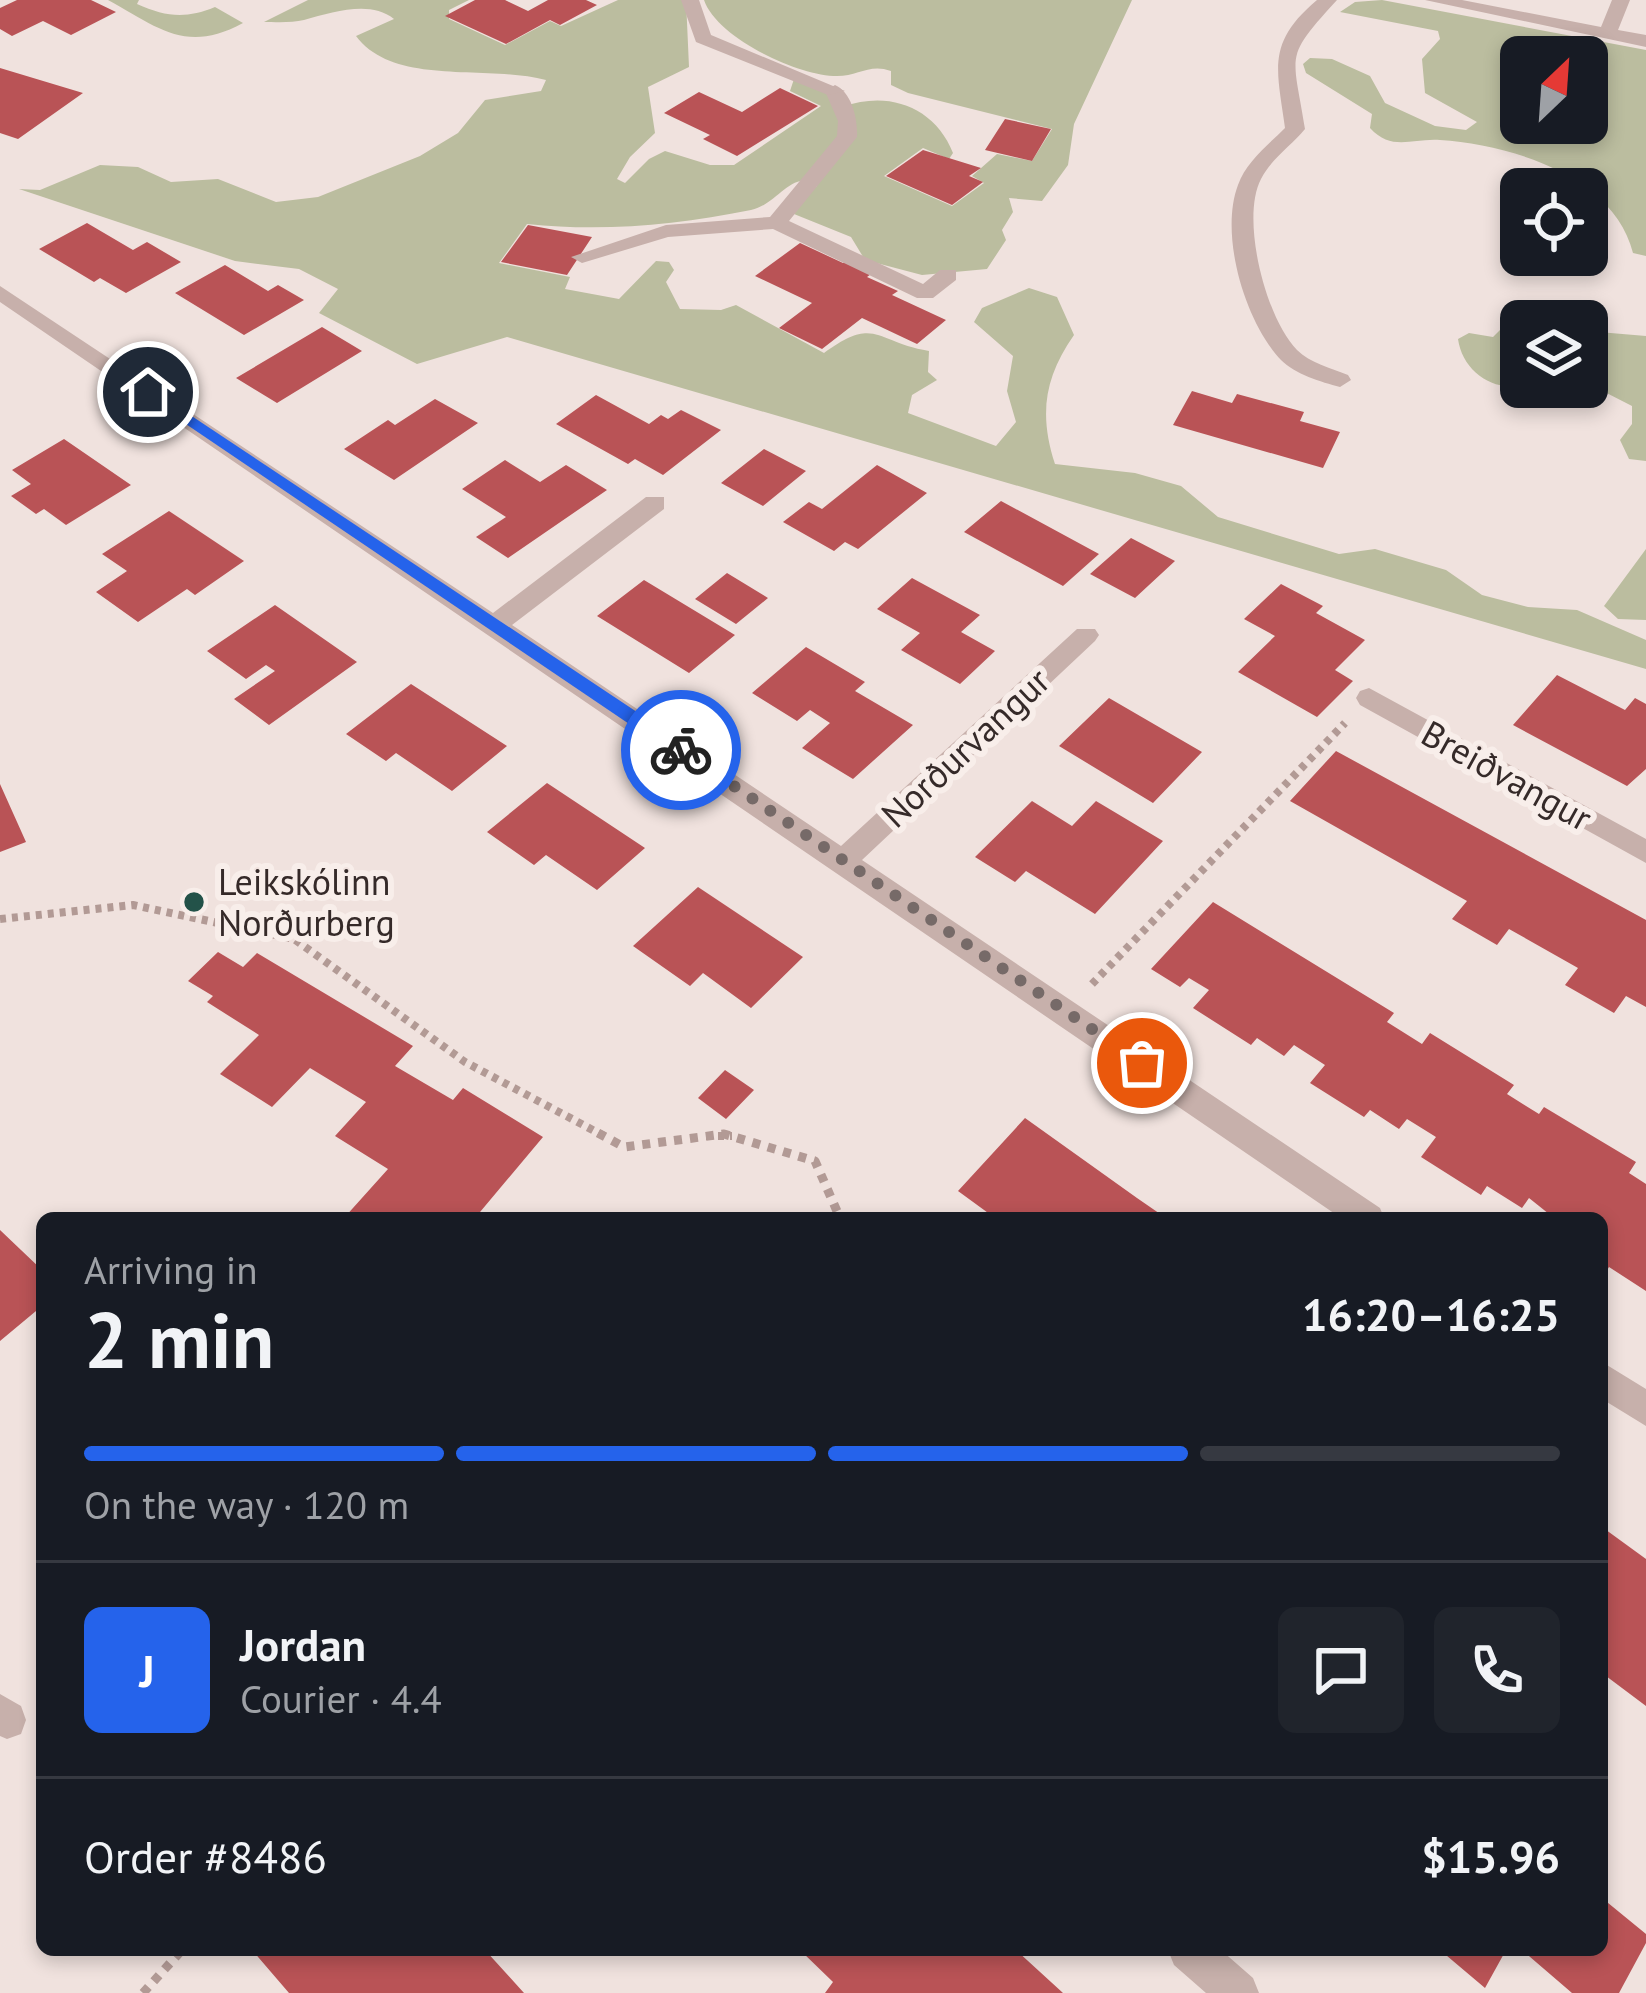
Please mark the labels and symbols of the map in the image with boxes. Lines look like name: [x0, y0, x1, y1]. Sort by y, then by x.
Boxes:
north arrow: [1500, 36, 1608, 144]
pin: [97, 341, 199, 443]
street label: Norðurvangur: [871, 657, 1059, 837]
courier: [621, 690, 741, 810]
street label: Breiðvangur: [1414, 709, 1600, 841]
place label: Leikskólinn Norðurberg: [218, 858, 395, 946]
marker: Leikskólinn Norðurberg: [181, 889, 207, 915]
pin: [1091, 1012, 1193, 1114]

